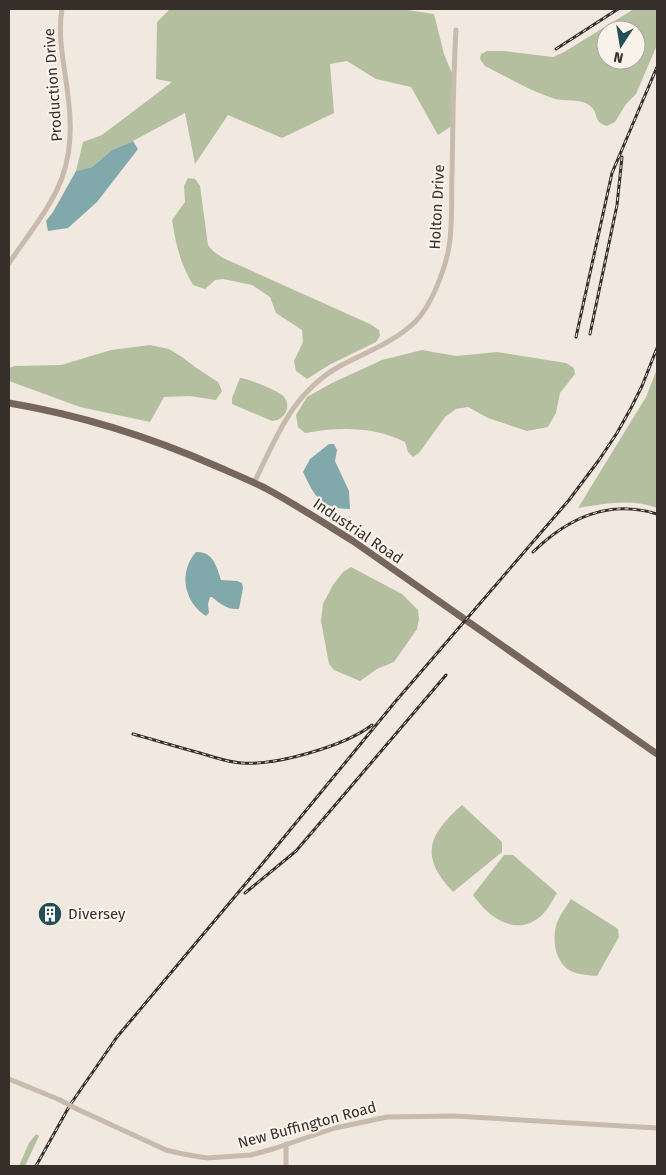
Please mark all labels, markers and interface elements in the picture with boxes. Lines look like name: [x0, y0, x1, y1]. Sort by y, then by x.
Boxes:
north arrow: [596, 20, 646, 70]
street label: Production Drive: [40, 28, 66, 142]
text: N: [612, 48, 625, 67]
street label: Holton Drive: [426, 164, 448, 250]
street label: Industrial Road: [310, 494, 406, 568]
building icon: Diversey: [37, 901, 63, 927]
place label: Diversey: [68, 905, 126, 923]
street label: New Buffington Road: [236, 1098, 378, 1152]

